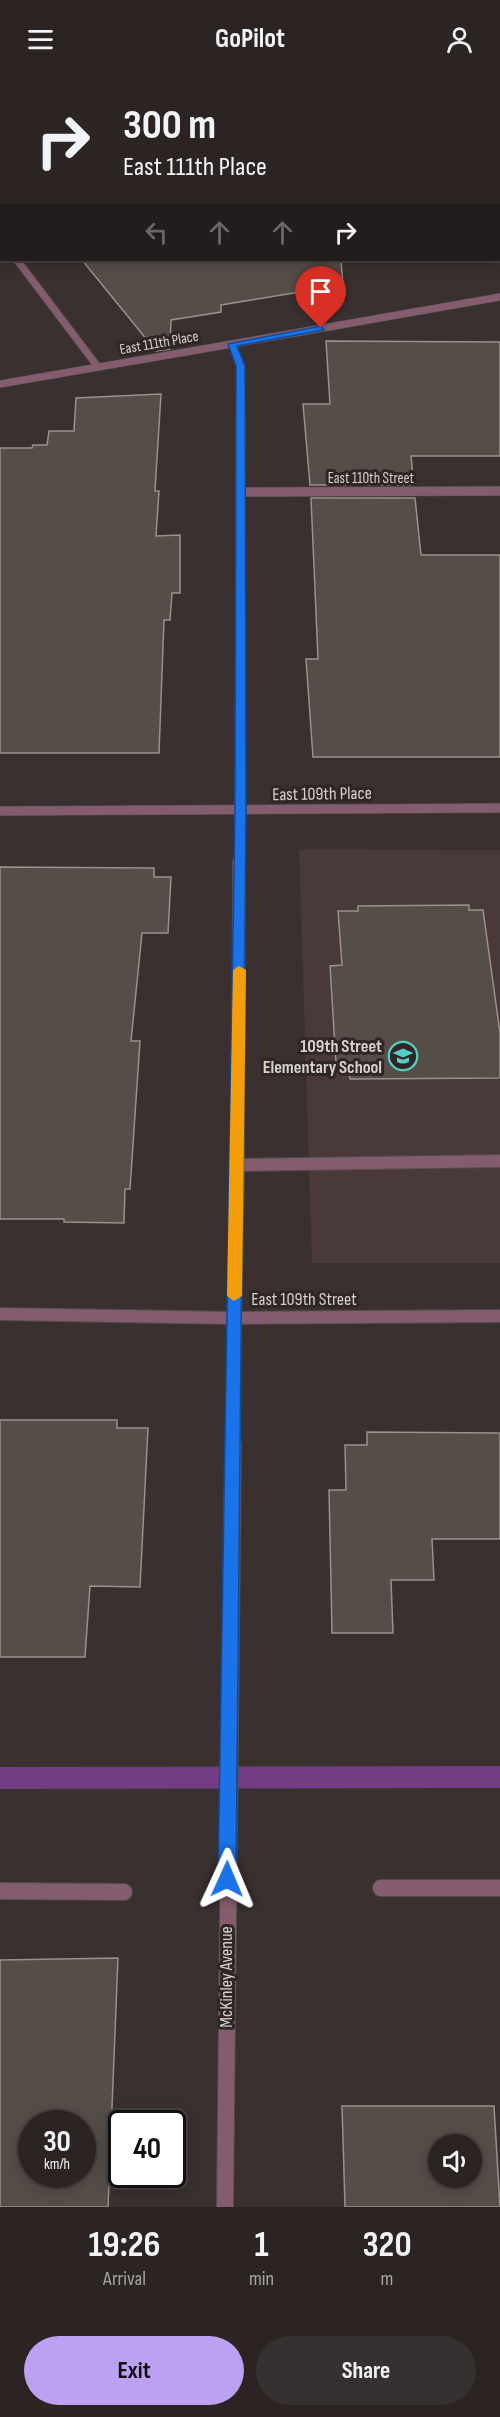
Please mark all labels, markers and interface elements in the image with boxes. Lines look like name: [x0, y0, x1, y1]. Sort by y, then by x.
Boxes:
icon: menu: [24, 23, 57, 56]
text: GoPilot: [215, 23, 285, 55]
icon: person: [443, 23, 476, 56]
text: 300 m: [123, 100, 216, 151]
icon: right: [24, 102, 102, 180]
text: East 111th Place: [123, 151, 267, 183]
icon: left: [140, 216, 173, 249]
icon: ahead: [203, 216, 236, 249]
icon: ahead: [266, 216, 299, 249]
icon: right: [329, 216, 362, 249]
pin: [295, 266, 346, 328]
icon: arrive: [304, 275, 337, 308]
street label: East 111th Place: [118, 327, 200, 359]
street label: East 110th Street: [328, 469, 415, 488]
street label: East 109th Place: [272, 783, 372, 805]
place label: 109th Street Elementary School: [263, 1036, 382, 1078]
school or university icon: 109th Street Elementary School: [387, 1040, 419, 1072]
street label: East 109th Street: [251, 1289, 357, 1310]
position arrow: [195, 1847, 259, 1911]
street label: McKinley Avenue: [216, 1926, 237, 2028]
speed limit sign: 40: [108, 2110, 186, 2188]
text: 30: [43, 2124, 71, 2160]
map controls: [428, 2134, 482, 2188]
button: sound: [428, 2134, 482, 2188]
text: km/h: [44, 2155, 70, 2174]
text: 19:26: [88, 2224, 160, 2267]
text: 1: [254, 2224, 269, 2267]
text: 320: [362, 2224, 412, 2267]
text: Arrival: [103, 2267, 146, 2291]
text: min: [249, 2267, 274, 2291]
text: m: [381, 2267, 393, 2291]
button: Exit: [24, 2336, 244, 2405]
button: Share: [256, 2336, 476, 2405]

